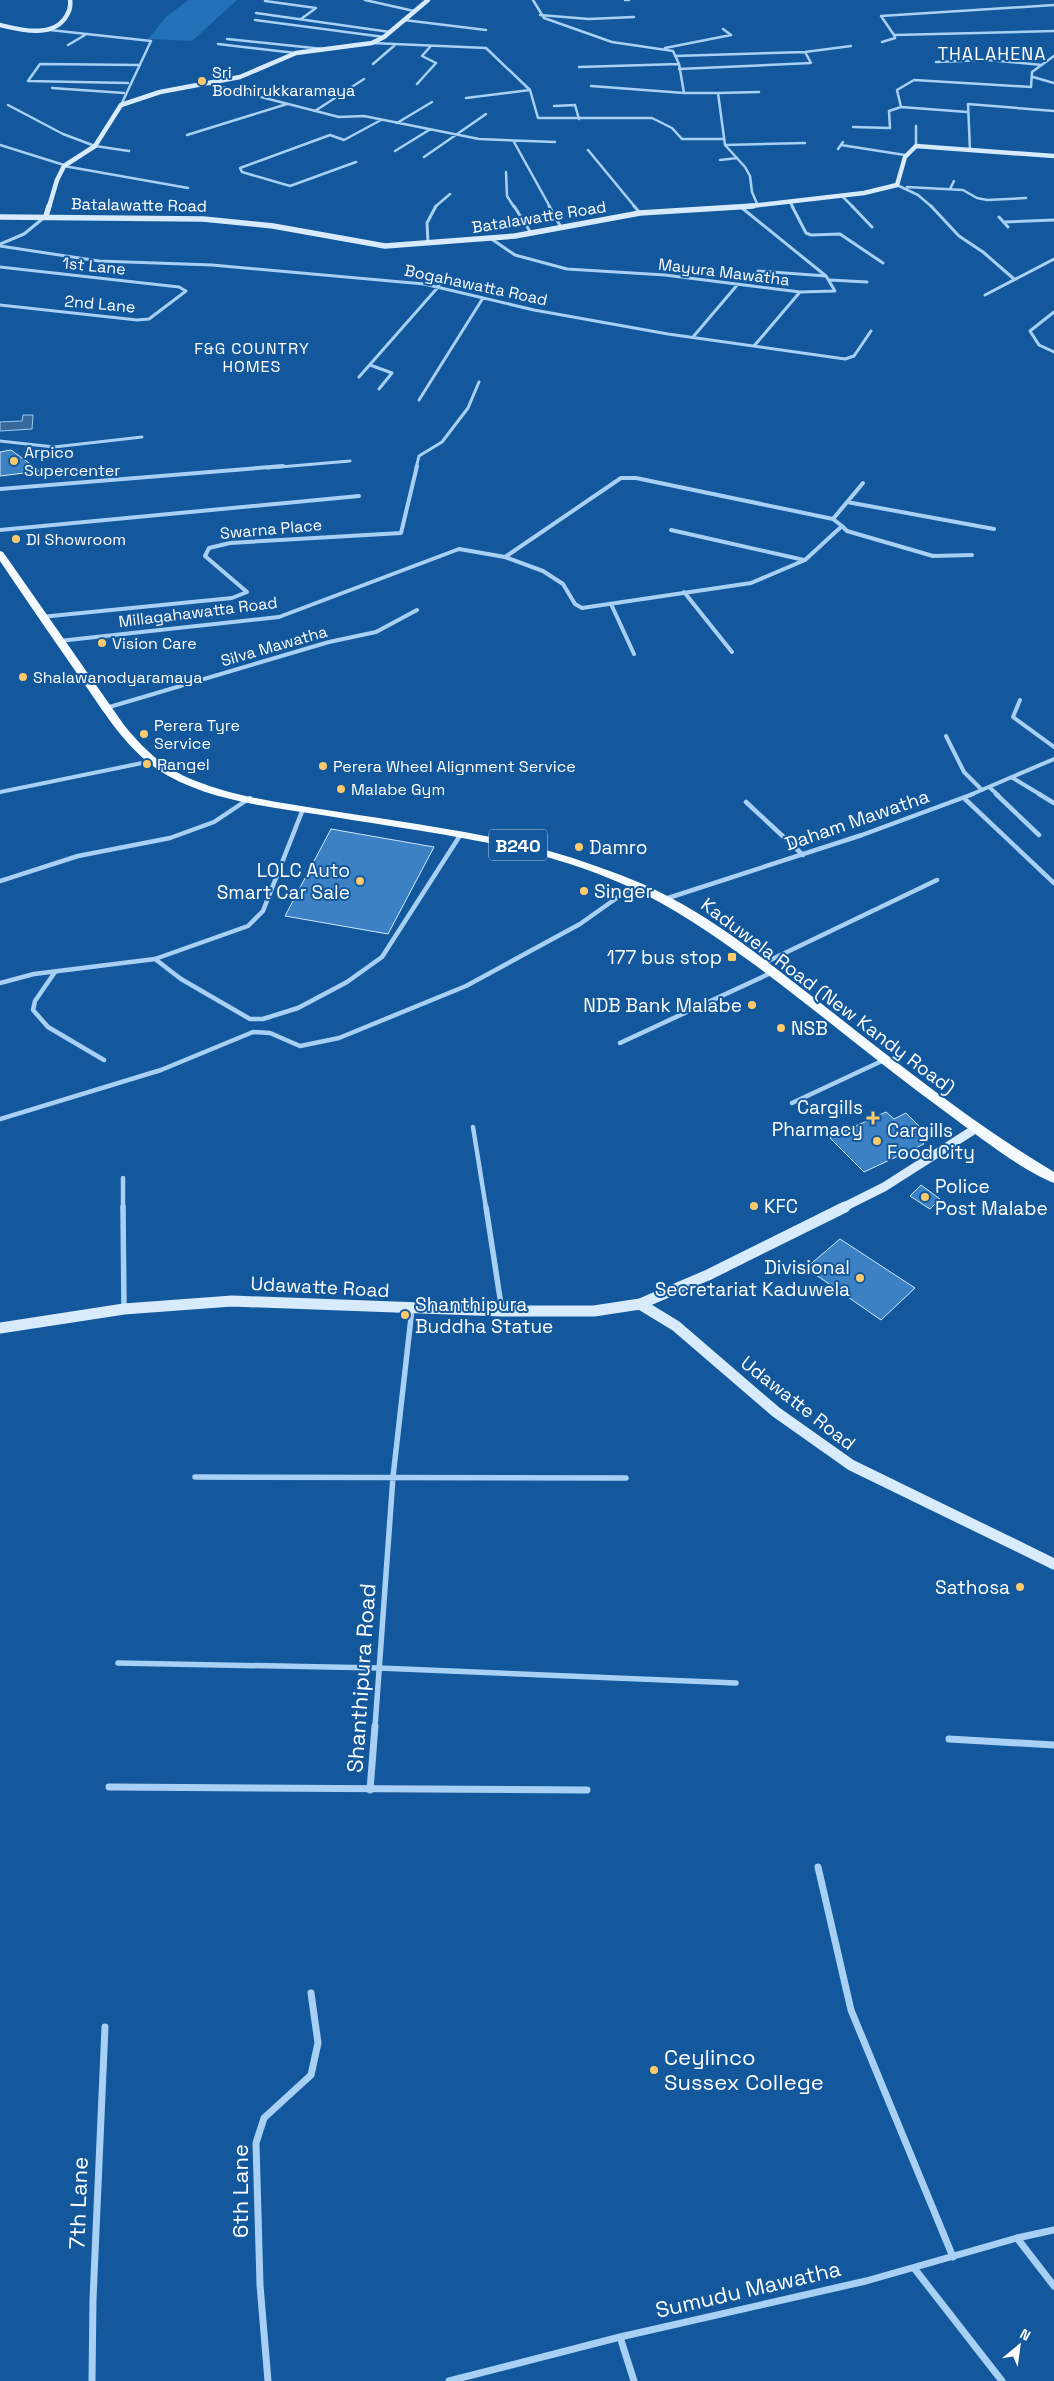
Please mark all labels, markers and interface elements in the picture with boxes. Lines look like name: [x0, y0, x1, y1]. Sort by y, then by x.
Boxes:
district label: THALAHENA: [937, 42, 1047, 65]
place label: Sri Bodhirukkaramaya: [212, 62, 355, 101]
marker: Sri Bodhirukkaramaya: [196, 75, 208, 87]
street label: Batalawatte Road: [71, 193, 207, 217]
street label: Batalawatte Road: [470, 196, 608, 238]
street label: 1st Lane: [61, 252, 127, 280]
street label: Mayura Mawatha: [657, 254, 791, 290]
street label: Bogahawatta Road: [403, 260, 549, 310]
street label: 2nd Lane: [64, 290, 136, 318]
district label: F&G COUNTRY HOMES: [194, 338, 310, 377]
place label: Arpico Supercenter: [24, 442, 120, 481]
marker: Arpico Supercenter: [8, 455, 20, 467]
street label: Swarna Place: [219, 514, 323, 544]
place label: DI Showroom: [26, 529, 126, 550]
marker: DI Showroom: [10, 533, 22, 545]
street label: Millagahawatta Road: [117, 592, 279, 632]
street label: Silva Mawatha: [218, 621, 330, 671]
place label: Vision Care: [112, 633, 197, 654]
marker: Vision Care: [96, 637, 108, 649]
place label: Shalawanodyaramaya: [33, 667, 202, 688]
marker: Shalawanodyaramaya: [17, 671, 29, 683]
place label: Perera Tyre Service: [154, 715, 240, 754]
marker: Perera Tyre Service: [138, 728, 150, 740]
place label: Rangel: [157, 754, 210, 775]
place label: Perera Wheel Alignment Service: [333, 756, 576, 777]
marker: Rangel: [141, 758, 153, 770]
marker: Perera Wheel Alignment Service: [317, 760, 329, 772]
place label: Malabe Gym: [351, 779, 445, 800]
marker: Malabe Gym: [335, 783, 347, 795]
street label: Daham Mawatha: [781, 784, 933, 856]
road number: B240: [489, 830, 547, 860]
place label: Damro: [589, 835, 647, 860]
marker: Damro: [573, 841, 585, 853]
place label: LOLC Auto Smart Car Sale: [217, 858, 350, 905]
marker: LOLC Auto Smart Car Sale: [354, 875, 366, 887]
place label: Singer: [594, 879, 653, 904]
marker: Singer: [578, 885, 590, 897]
street label: Kaduwela Road (New Kandy Road): [696, 892, 960, 1100]
place label: 177 bus stop: [607, 945, 722, 970]
marker: 177 bus stop: [726, 951, 738, 963]
place label: NDB Bank Malabe: [583, 993, 742, 1018]
marker: NDB Bank Malabe: [746, 999, 758, 1011]
place label: NSB: [791, 1016, 828, 1041]
marker: NSB: [775, 1022, 787, 1034]
place label: Cargills Pharmacy: [772, 1095, 863, 1142]
marker: Cargills Pharmacy: [867, 1112, 879, 1124]
place label: Cargills Food City: [887, 1118, 975, 1165]
marker: Cargills Food City: [871, 1135, 883, 1147]
place label: Police Post Malabe: [935, 1174, 1048, 1221]
marker: Police Post Malabe: [919, 1191, 931, 1203]
place label: KFC: [764, 1194, 798, 1219]
marker: KFC: [748, 1200, 760, 1212]
place label: Divisional Secretariat Kaduwela: [655, 1255, 850, 1302]
street label: Udawatte Road: [250, 1271, 390, 1303]
marker: Divisional Secretariat Kaduwela: [854, 1272, 866, 1284]
place label: Shanthipura Buddha Statue: [415, 1292, 553, 1339]
marker: Shanthipura Buddha Statue: [399, 1309, 411, 1321]
street label: Udawatte Road: [735, 1350, 861, 1456]
place label: Sathosa: [935, 1575, 1010, 1600]
marker: Sathosa: [1014, 1581, 1026, 1593]
street label: Shanthipura Road: [340, 1582, 382, 1774]
place label: Ceylinco Sussex College: [664, 2043, 824, 2096]
marker: Ceylinco Sussex College: [648, 2064, 660, 2076]
street label: 6th Lane: [226, 2144, 254, 2238]
street label: 7th Lane: [62, 2156, 94, 2250]
street label: Sumudu Mawatha: [652, 2254, 844, 2324]
north arrow: [994, 2321, 1044, 2371]
text: N: [1017, 2324, 1034, 2345]

